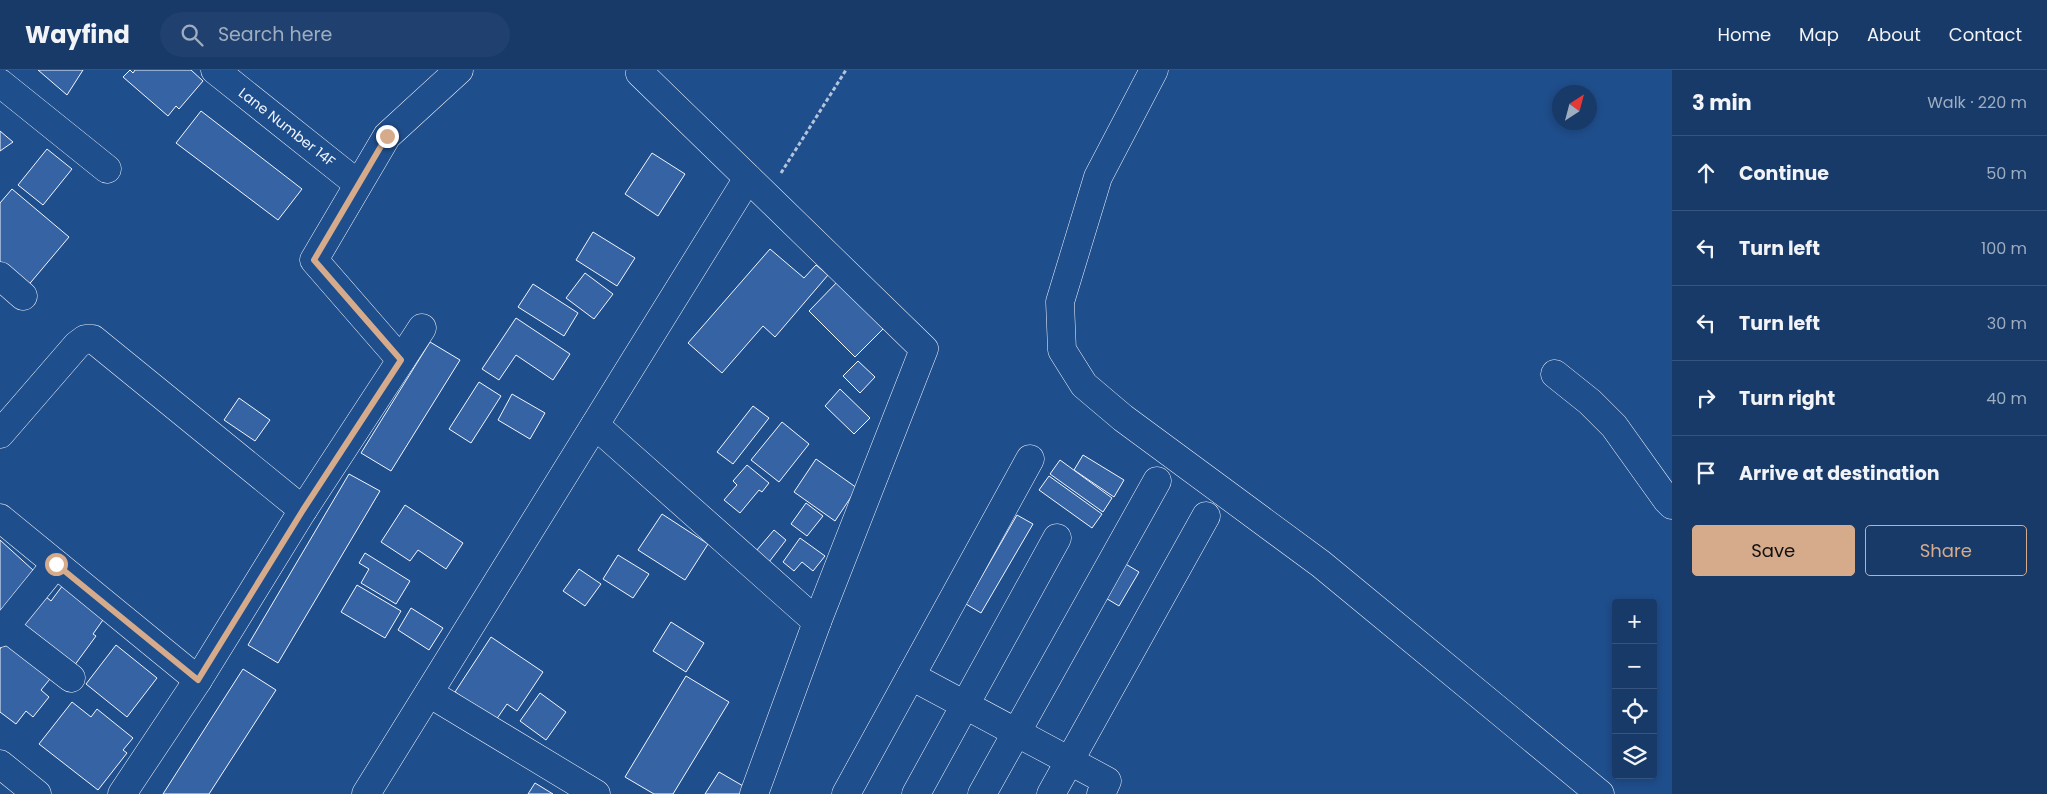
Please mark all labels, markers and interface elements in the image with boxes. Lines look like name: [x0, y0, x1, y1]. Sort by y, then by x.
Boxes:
search box: [160, 12, 510, 57]
text: Wayfind: [25, 18, 130, 51]
icon: search: [178, 21, 206, 49]
text: Search here: [218, 21, 332, 48]
text: Home: [1717, 22, 1771, 47]
text: Map: [1799, 22, 1839, 47]
text: About: [1867, 22, 1921, 47]
text: Contact: [1949, 22, 2022, 47]
street label: Lane Number 14F: [235, 83, 339, 171]
north arrow: [1552, 85, 1597, 130]
text: 3 min: [1692, 88, 1752, 117]
text: Walk · 220 m: [1927, 91, 2027, 114]
route end: [376, 125, 399, 148]
icon: ahead: [1692, 159, 1720, 187]
text: Continue: [1739, 160, 1829, 187]
text: 50 m: [1986, 162, 2027, 185]
icon: left: [1692, 234, 1720, 262]
text: Turn left: [1739, 235, 1820, 262]
text: 100 m: [1981, 237, 2027, 260]
icon: left: [1692, 309, 1720, 337]
text: Turn left: [1739, 310, 1820, 337]
text: 30 m: [1987, 312, 2027, 335]
icon: right: [1692, 384, 1720, 412]
text: Turn right: [1739, 385, 1835, 412]
text: 40 m: [1986, 387, 2027, 410]
icon: arrive: [1692, 459, 1720, 487]
text: Arrive at destination: [1739, 460, 1940, 487]
button: Save: [1692, 525, 1855, 576]
button: Share: [1865, 525, 2027, 576]
route start: [45, 553, 68, 576]
map controls: [1612, 599, 1657, 779]
button: +: [1612, 599, 1657, 644]
button: −: [1612, 644, 1657, 689]
button: locate: [1612, 689, 1657, 734]
button: layers: [1612, 734, 1657, 779]

